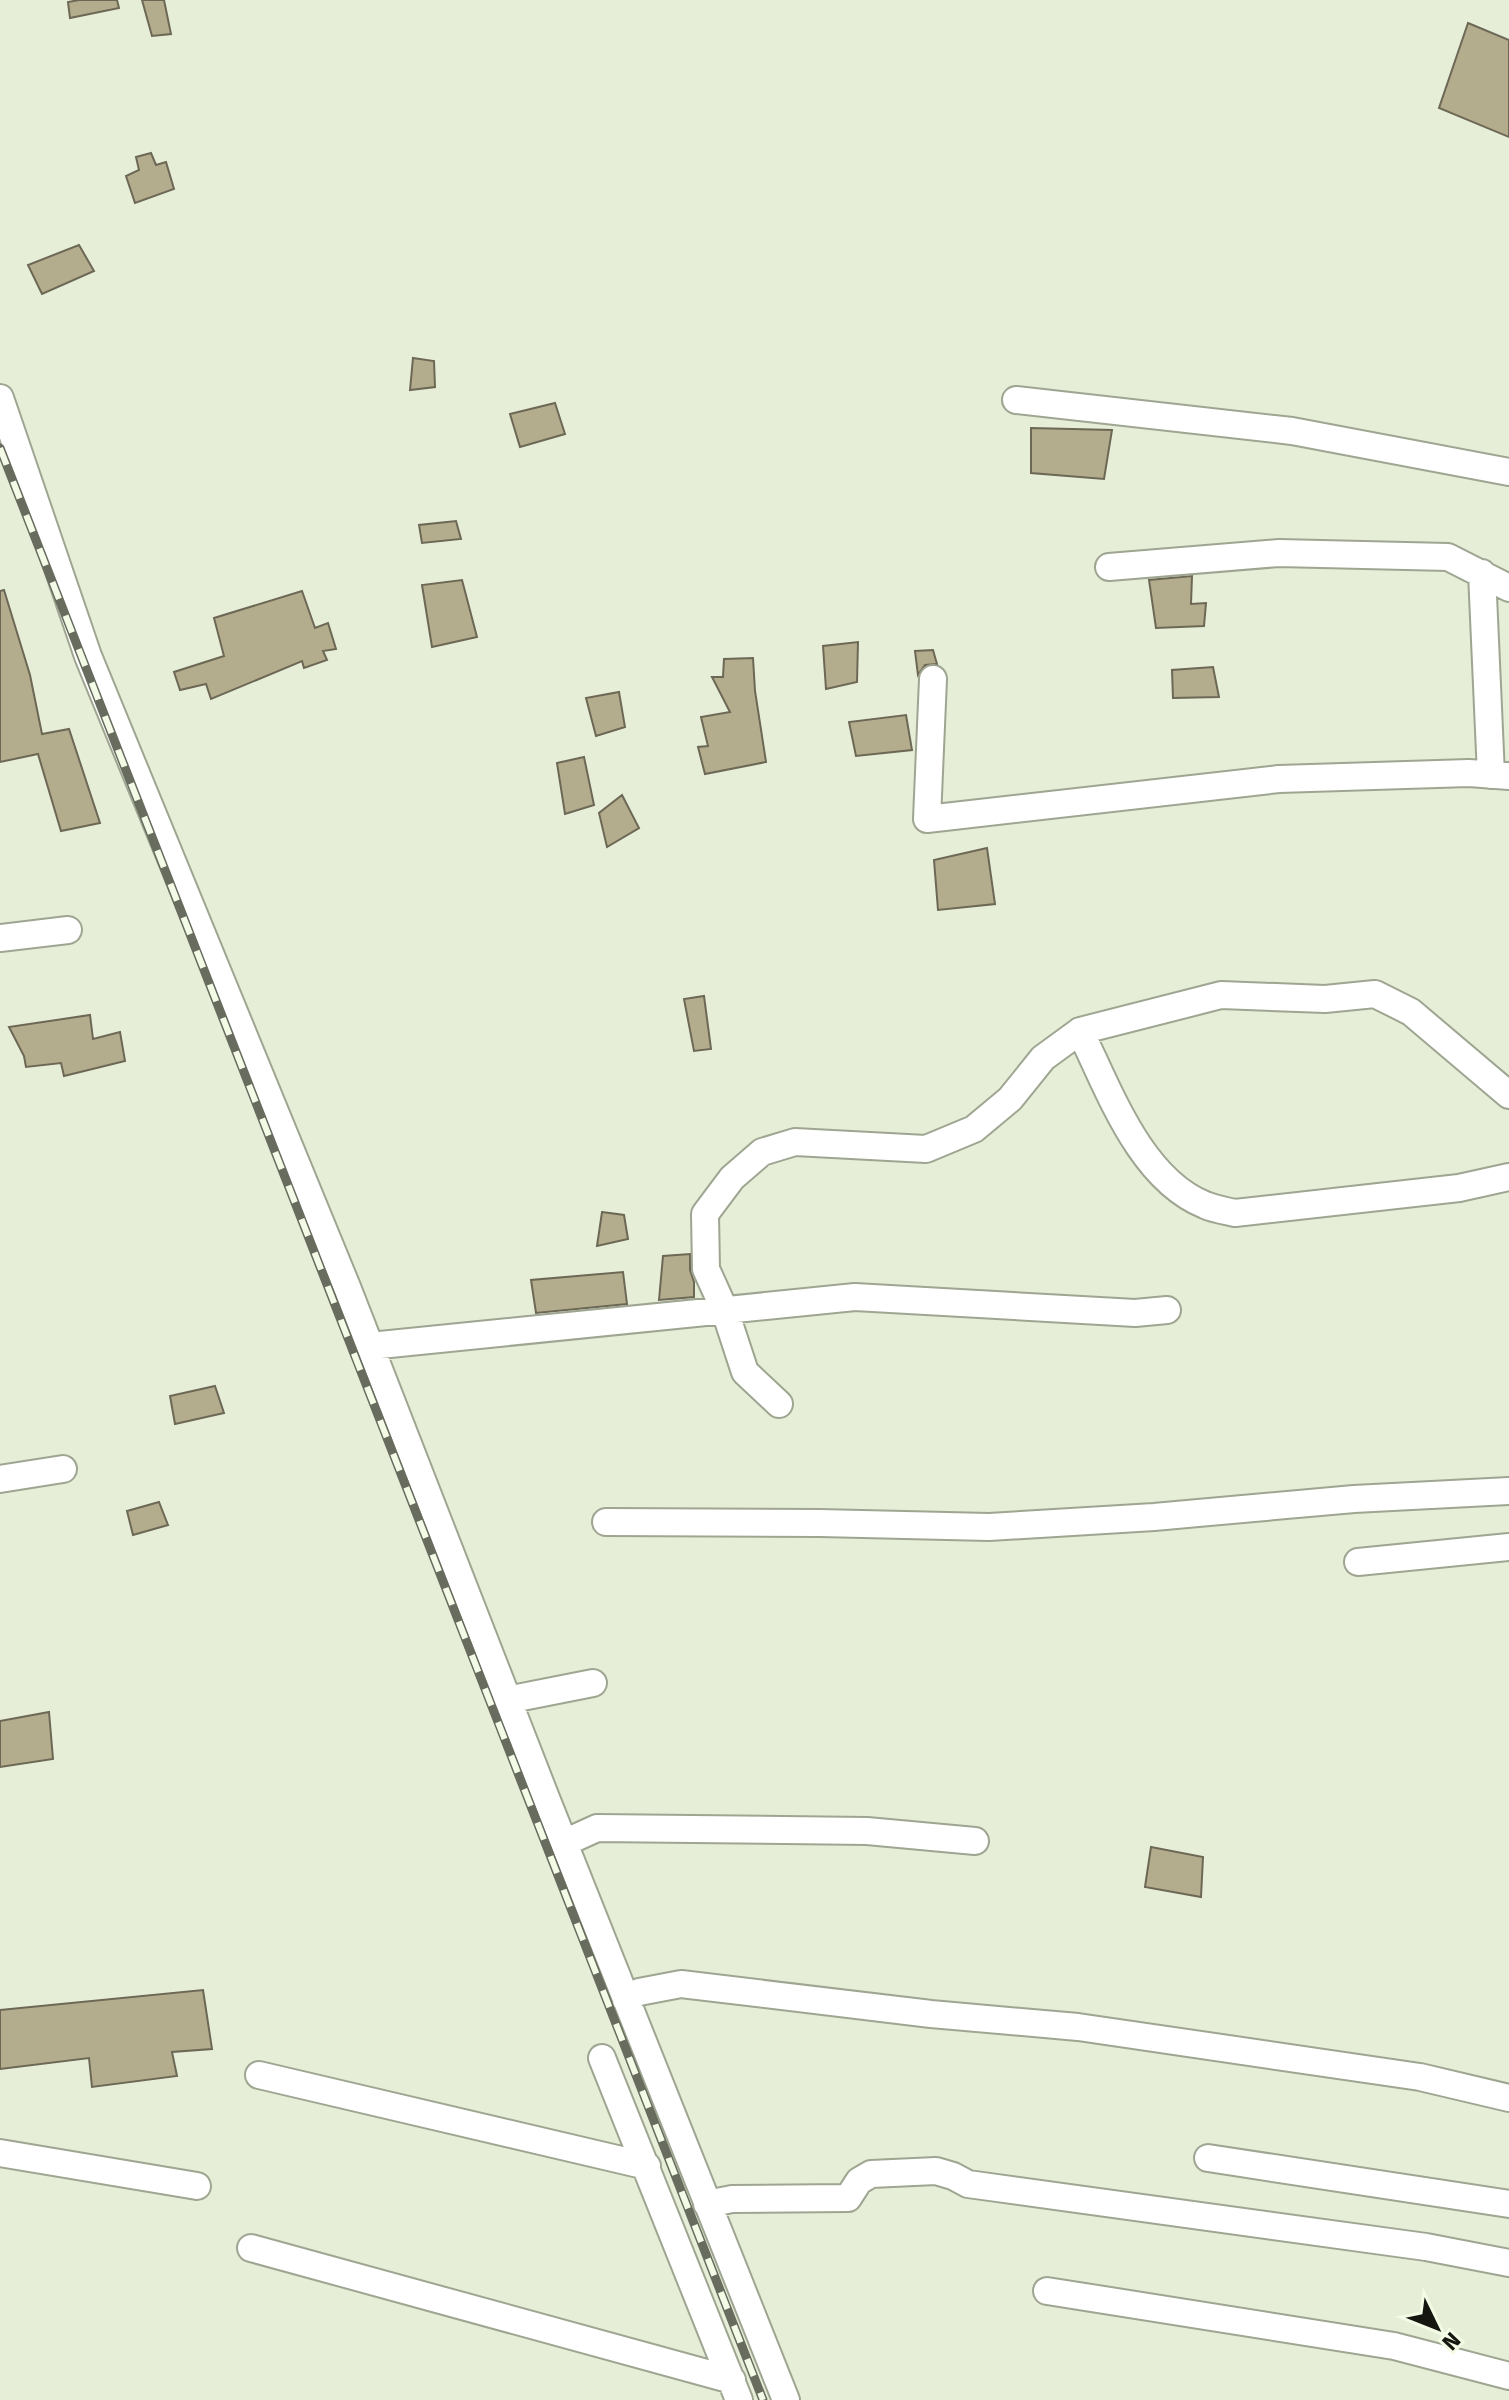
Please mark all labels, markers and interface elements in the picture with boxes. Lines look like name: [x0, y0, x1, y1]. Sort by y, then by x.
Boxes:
north arrow: [1397, 2288, 1477, 2368]
text: N: [1436, 2327, 1466, 2356]

